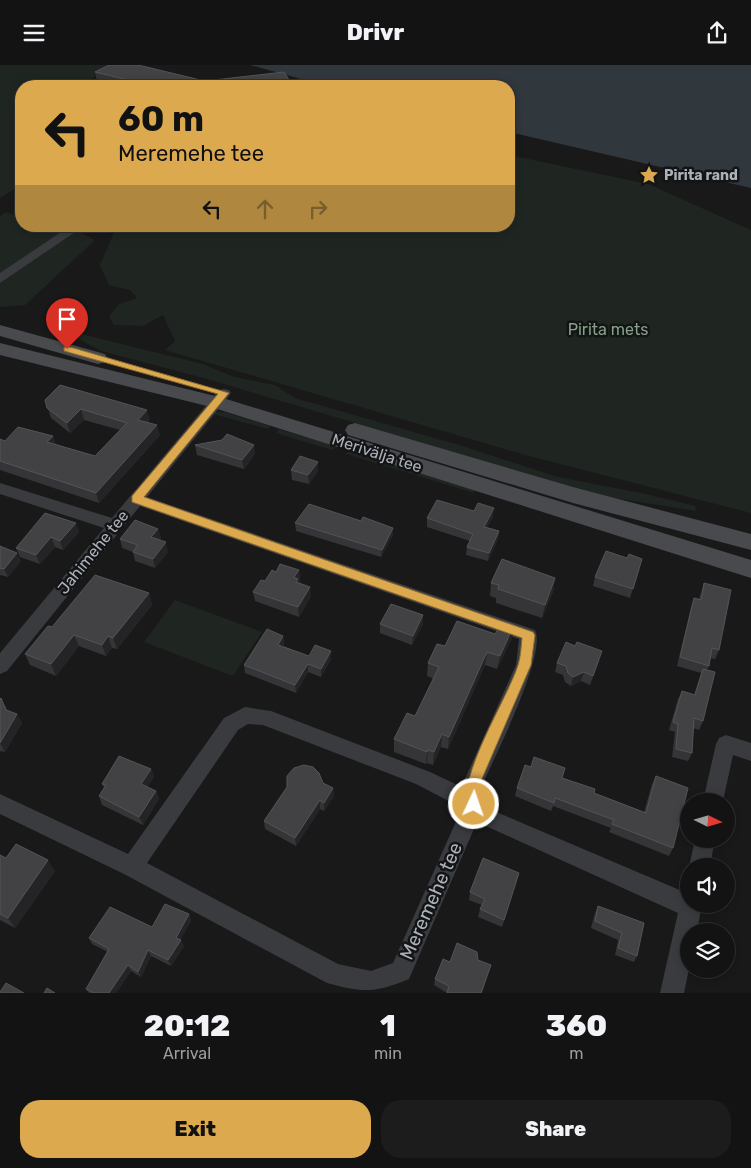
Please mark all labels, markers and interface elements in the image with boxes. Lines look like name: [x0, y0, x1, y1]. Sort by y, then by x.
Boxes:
icon: menu: [20, 19, 48, 47]
text: Drivr: [347, 19, 404, 46]
icon: share: [703, 19, 731, 47]
text: 60 m: [118, 98, 204, 140]
icon: left: [35, 100, 100, 165]
text: Meremehe tee: [118, 140, 264, 167]
place icon: Pirita rand: [638, 164, 660, 186]
place label: Pirita rand: [664, 167, 738, 184]
icon: left: [198, 195, 226, 223]
icon: ahead: [251, 195, 279, 223]
icon: right: [304, 195, 332, 223]
pin: [46, 298, 88, 349]
icon: arrive: [53, 305, 81, 333]
park label: Pirita mets: [568, 320, 648, 339]
street label: Merivälja tee: [330, 430, 424, 476]
street label: Jahimehe tee: [53, 506, 133, 598]
position arrow: [447, 777, 499, 829]
north arrow: [680, 793, 735, 847]
map controls: [680, 793, 735, 978]
street label: Meremehe tee: [395, 839, 467, 963]
button: sound: [680, 858, 735, 913]
button: layers: [680, 923, 735, 978]
text: 20:12: [144, 1008, 230, 1044]
text: 1: [380, 1008, 396, 1044]
text: 360: [546, 1008, 607, 1044]
text: Arrival: [163, 1044, 211, 1063]
text: min: [374, 1044, 402, 1063]
text: m: [569, 1044, 584, 1063]
button: Exit: [20, 1100, 371, 1158]
button: Share: [381, 1100, 731, 1158]

